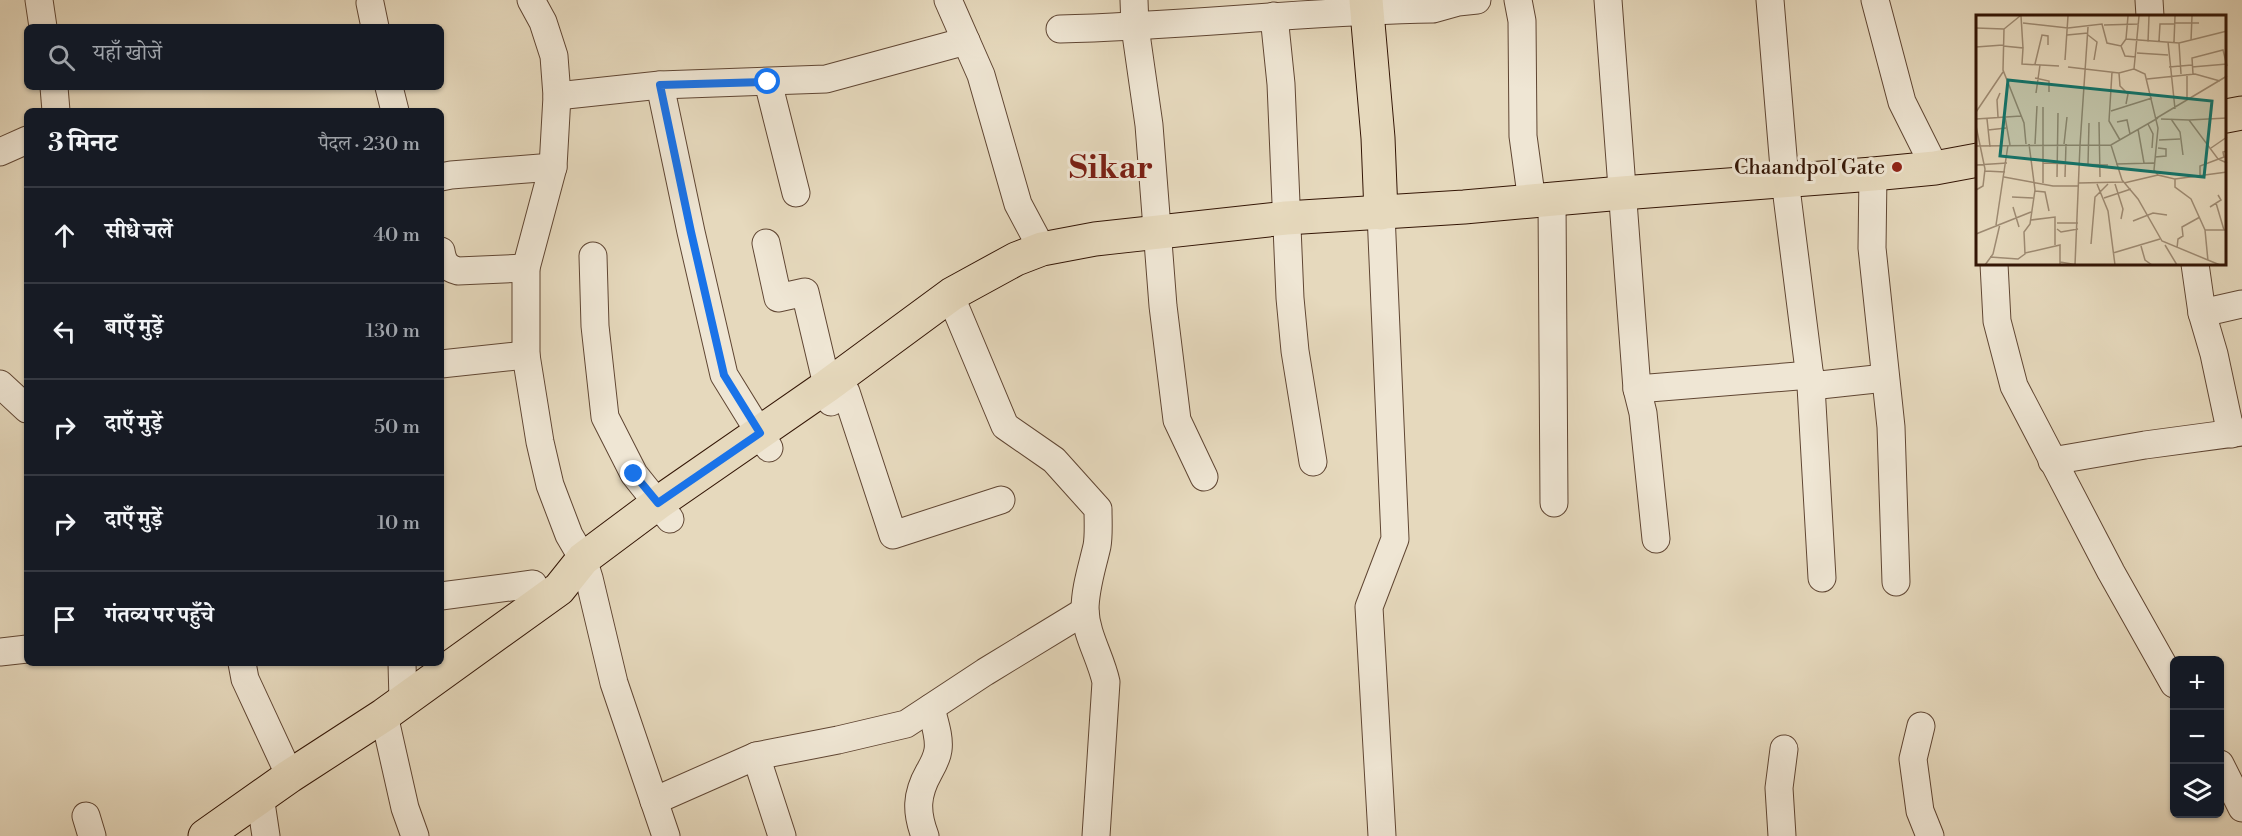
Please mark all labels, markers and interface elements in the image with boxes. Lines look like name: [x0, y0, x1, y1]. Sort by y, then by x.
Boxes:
inset map: [1976, 15, 2227, 266]
search box: [24, 24, 444, 90]
text: यहाँ खोजें: [93, 40, 162, 67]
icon: search: [45, 41, 78, 74]
route start: [754, 68, 780, 94]
text: 3 मिनट: [48, 127, 117, 159]
text: पैदल · 230 m: [318, 132, 420, 157]
district label: Sikar: [1069, 148, 1153, 189]
place label: Chaandpol Gate: [1734, 155, 1885, 181]
marker: Chaandpol Gate: [1890, 160, 1904, 174]
text: सीधे चलें: [105, 218, 172, 245]
icon: ahead: [48, 219, 81, 252]
text: 40 m: [373, 223, 420, 248]
text: बाएँ मुड़ें: [105, 314, 163, 341]
icon: left: [48, 315, 81, 348]
text: 130 m: [365, 319, 420, 344]
text: दाएँ मुड़ें: [105, 410, 162, 437]
icon: right: [48, 411, 81, 444]
text: 50 m: [374, 415, 420, 440]
route end: [620, 460, 646, 486]
text: दाएँ मुड़ें: [105, 506, 162, 533]
icon: right: [48, 507, 81, 540]
text: 10 m: [377, 511, 420, 536]
text: गंतव्य पर पहुँचे: [105, 602, 214, 629]
icon: arrive: [48, 603, 81, 636]
map controls: [2170, 656, 2224, 818]
button: +: [2170, 656, 2224, 710]
button: −: [2170, 710, 2224, 764]
button: layers: [2170, 764, 2224, 818]

